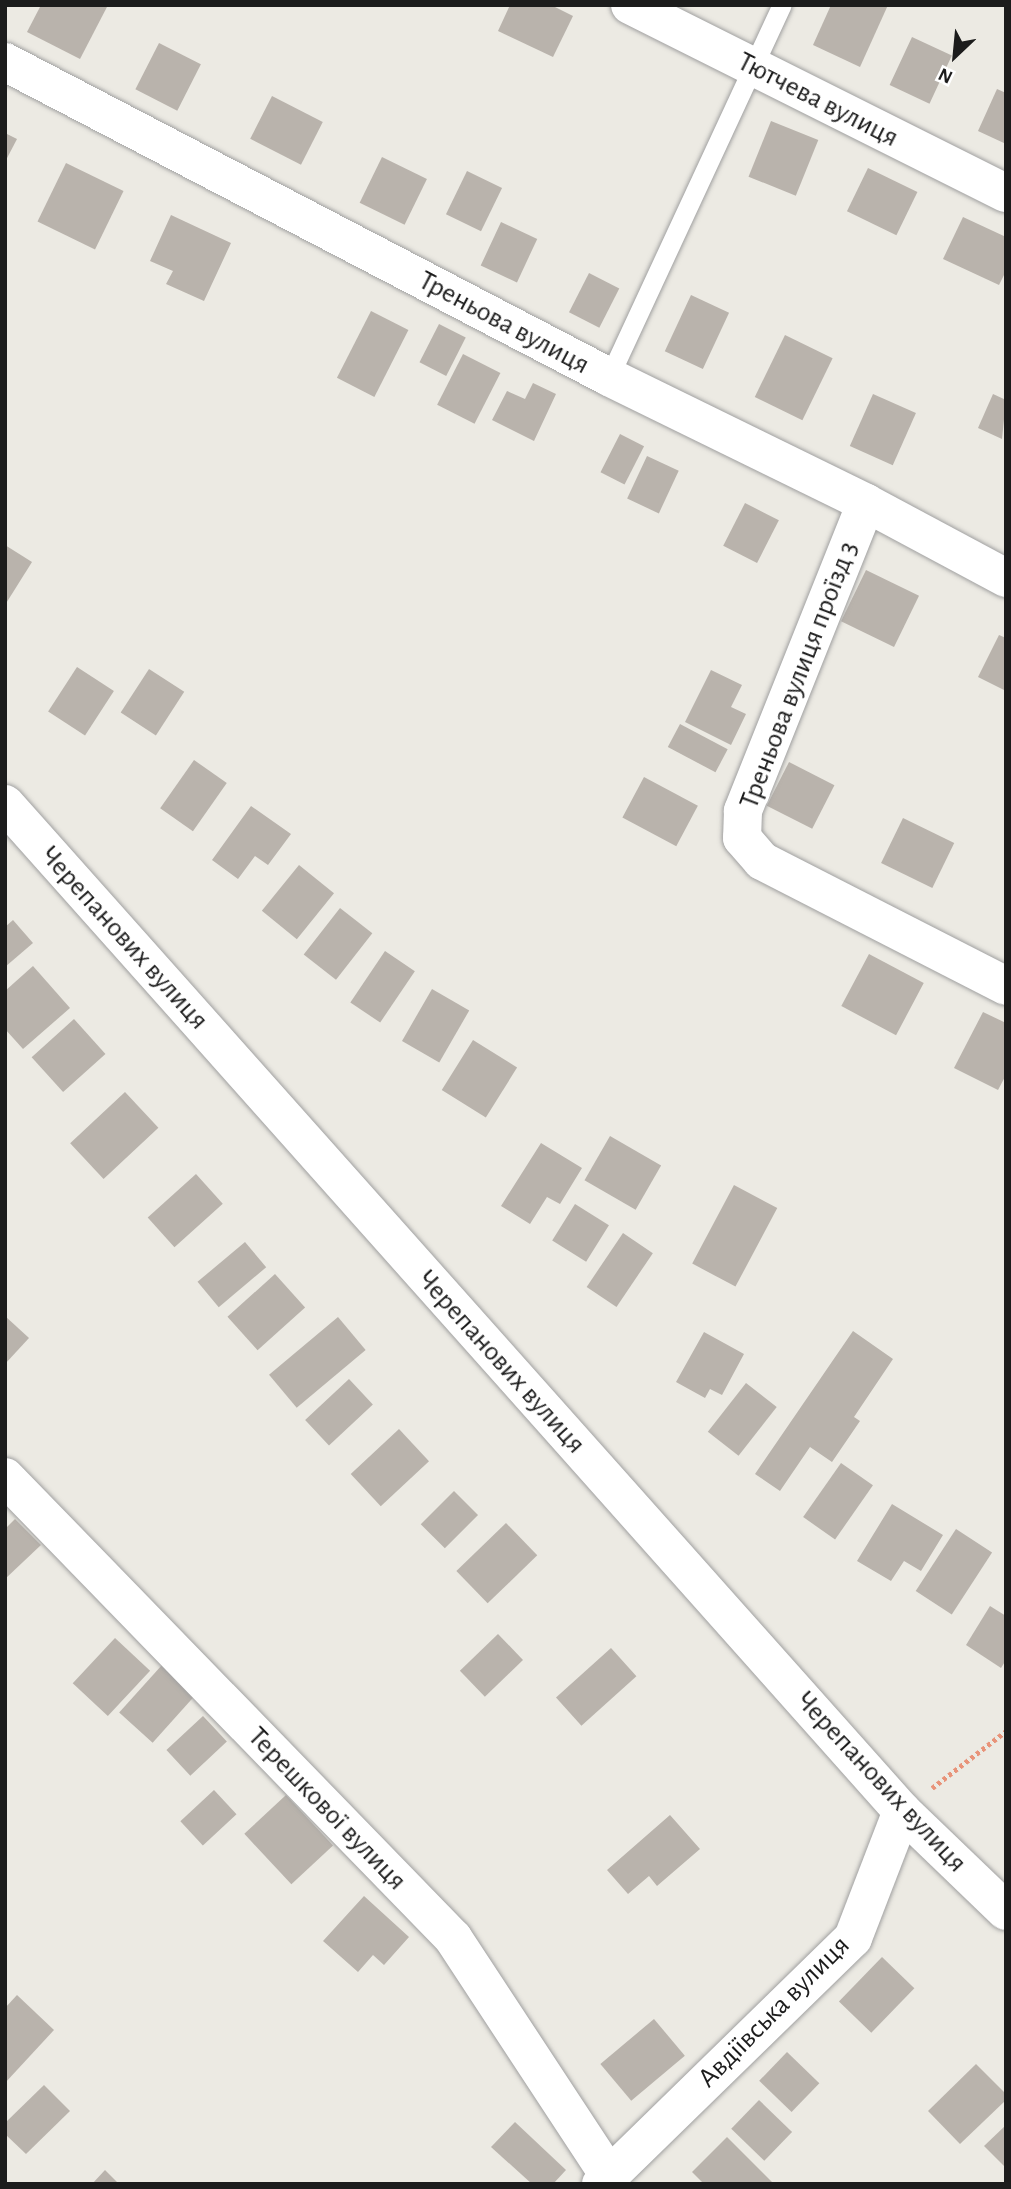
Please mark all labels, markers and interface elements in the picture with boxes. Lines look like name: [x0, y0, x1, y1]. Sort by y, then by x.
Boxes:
north arrow: [920, 21, 990, 91]
street label: Тютчева вулиця: [732, 45, 904, 155]
text: N: [935, 64, 956, 87]
street label: Треньова вулиця: [413, 264, 595, 382]
street label: Треньова вулиця проїзд 3: [733, 537, 865, 813]
street label: Черепанових вулиця: [33, 839, 215, 1037]
street label: Черепанових вулиця: [410, 1263, 592, 1461]
street label: Черепанових вулиця: [788, 1684, 974, 1880]
street label: Терешкової вулиця: [241, 1720, 413, 1898]
street label: Авдіївська вулиця: [691, 1929, 857, 2095]

